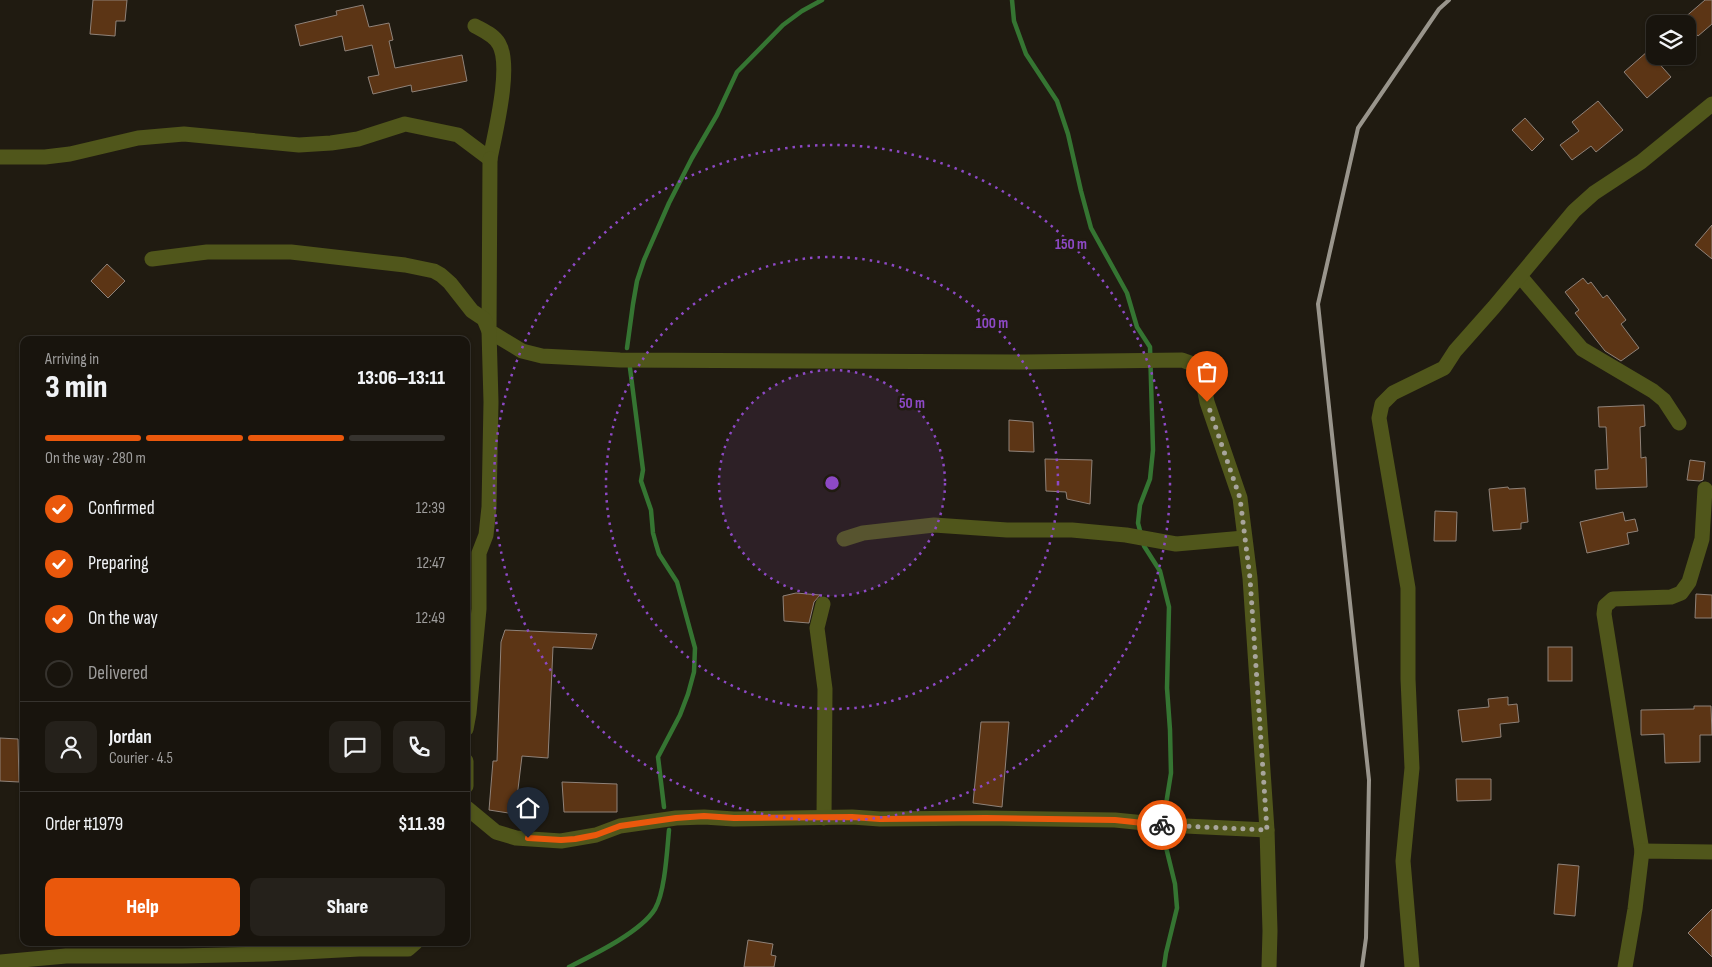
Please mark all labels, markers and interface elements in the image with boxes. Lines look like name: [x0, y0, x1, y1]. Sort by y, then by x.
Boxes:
map controls: [1646, 15, 1696, 65]
button: layers: [1646, 15, 1696, 65]
text: 150 m: [1055, 235, 1087, 254]
text: 100 m: [976, 314, 1008, 333]
text: Arriving in: [45, 350, 99, 369]
pin: [1186, 351, 1228, 402]
icon: bag: [1193, 358, 1221, 386]
text: 13:06–13:11: [357, 367, 445, 390]
text: 3 min: [45, 368, 107, 407]
text: 50 m: [899, 394, 925, 413]
text: On the way · 280 m: [45, 449, 146, 468]
centre of rings: [823, 474, 841, 492]
icon: check: [45, 495, 73, 523]
text: Confirmed: [88, 497, 155, 520]
text: 12:39: [416, 499, 445, 518]
icon: check: [45, 550, 73, 578]
text: Preparing: [88, 552, 149, 575]
text: 12:47: [417, 554, 445, 573]
icon: check: [45, 605, 73, 633]
text: On the way: [88, 607, 158, 630]
text: 12:49: [416, 609, 445, 628]
text: Delivered: [88, 662, 148, 685]
button: person: [45, 721, 97, 773]
button: chat: [329, 721, 381, 773]
button: phone: [393, 721, 445, 773]
text: Jordan: [109, 726, 152, 749]
text: Courier · 4.5: [109, 749, 173, 768]
pin: [507, 787, 549, 838]
icon: home: [514, 794, 542, 822]
courier: [1137, 800, 1187, 850]
icon: bike: [1148, 811, 1176, 839]
text: Order #1979: [45, 813, 123, 836]
text: $11.39: [398, 813, 445, 836]
button: Help: [45, 878, 240, 936]
button: Share: [250, 878, 445, 936]

